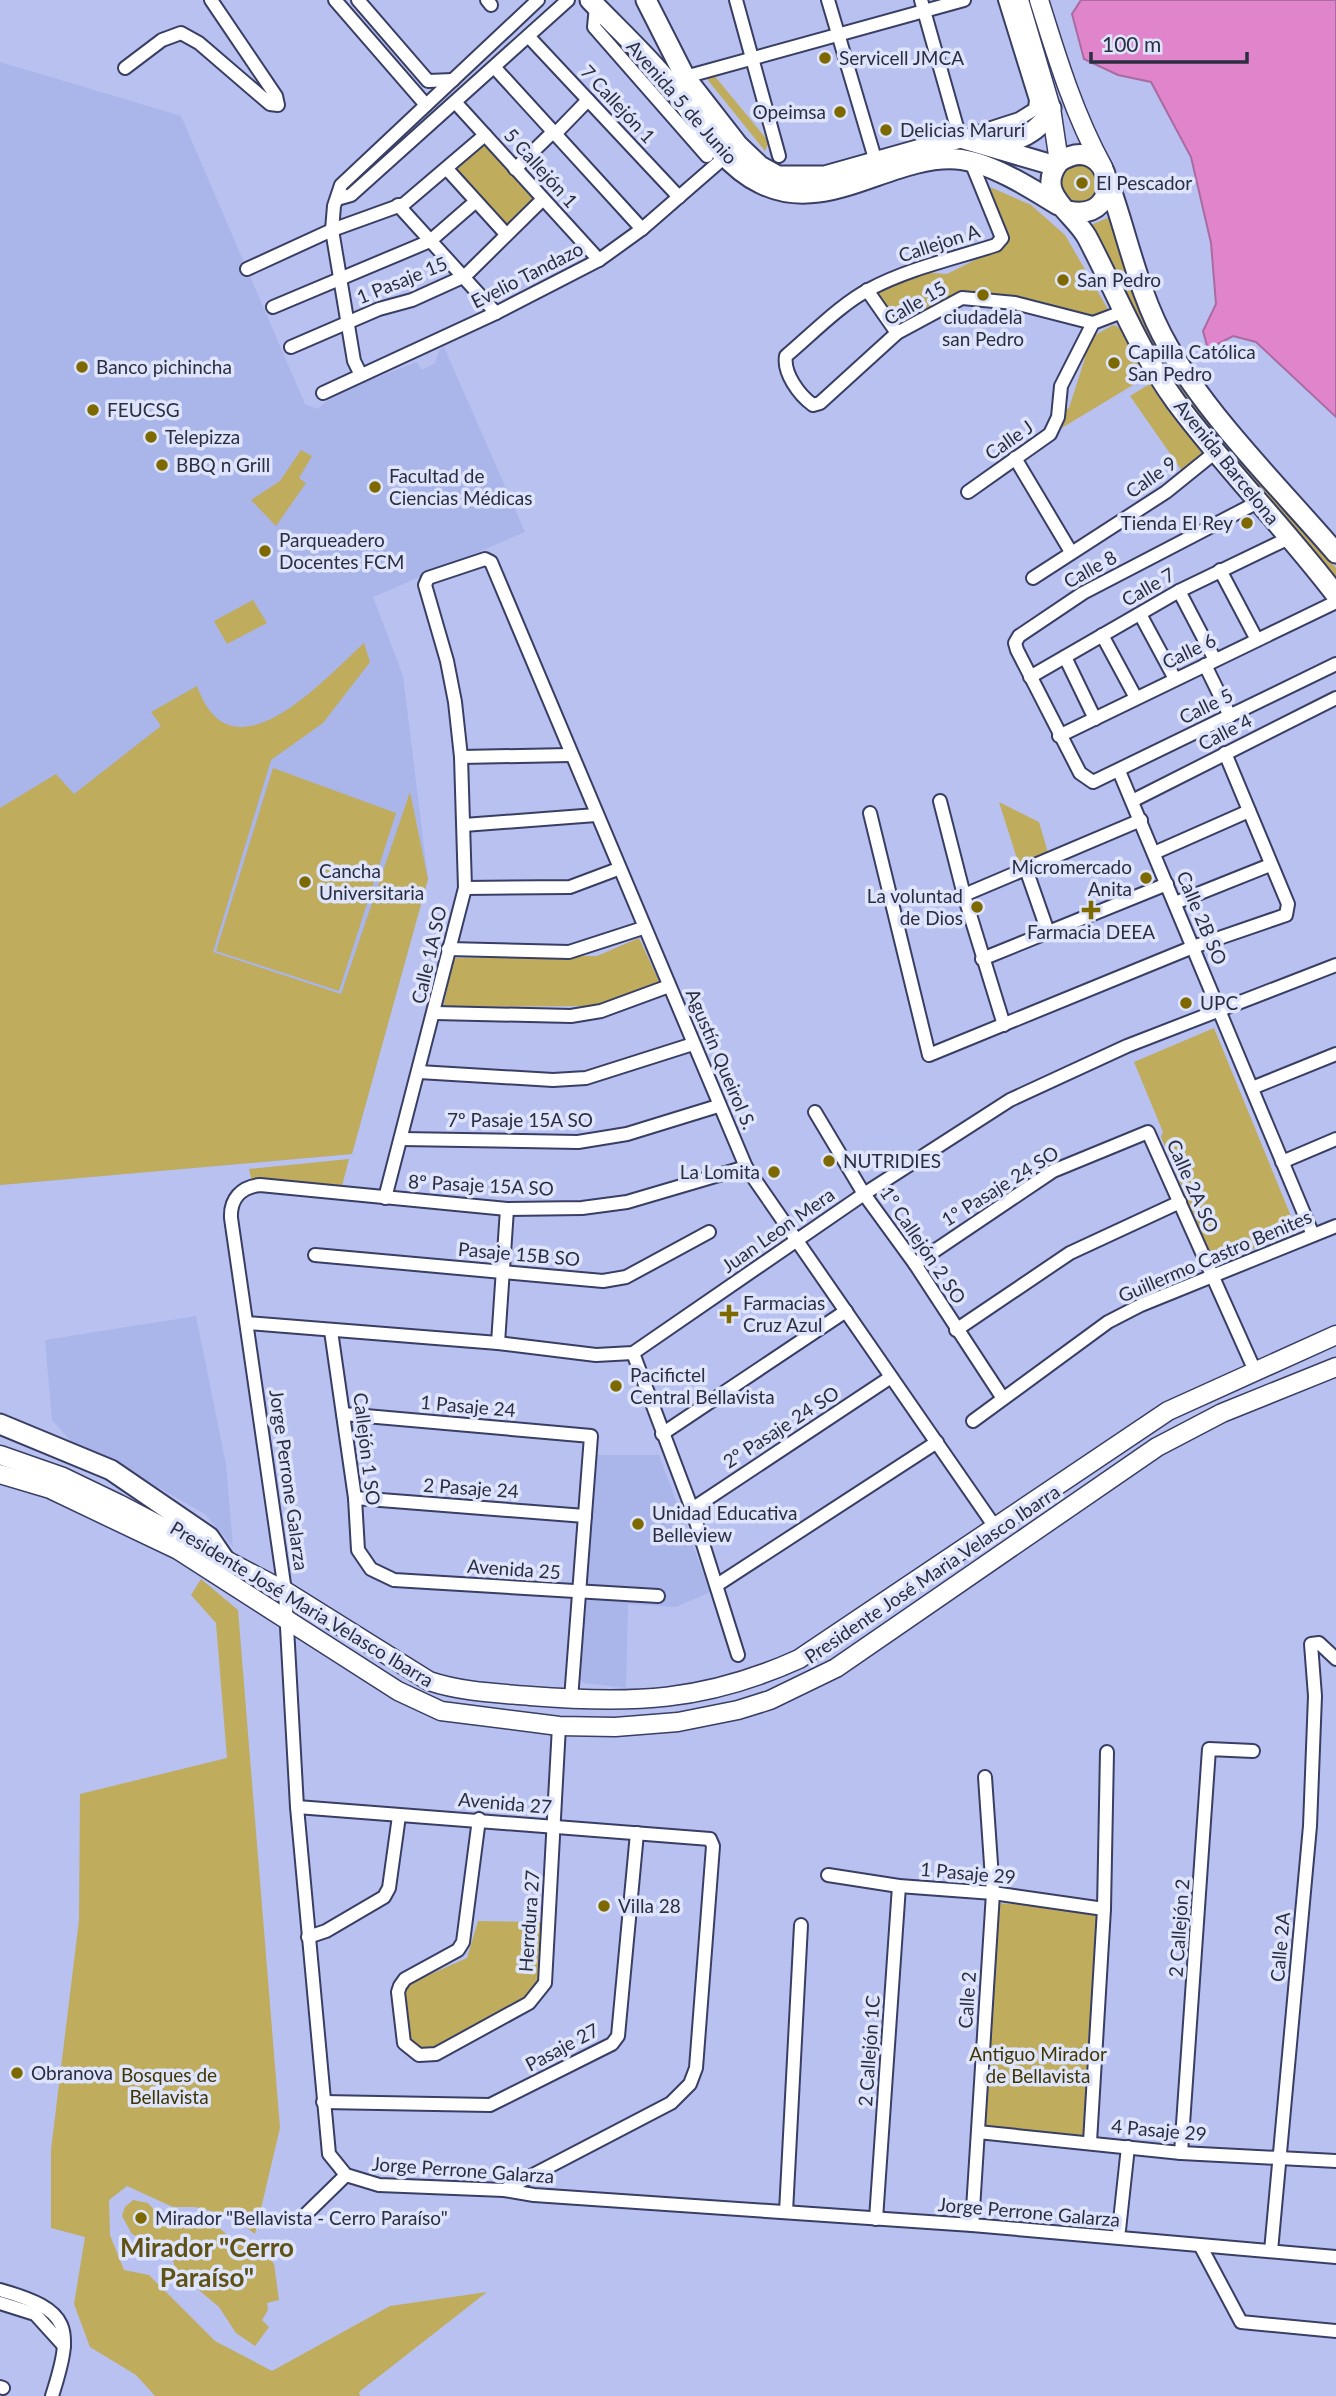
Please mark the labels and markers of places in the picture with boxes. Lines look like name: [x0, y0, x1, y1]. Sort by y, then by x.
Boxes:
place label: Servicell JMCA: [839, 46, 964, 69]
marker: Servicell JMCA: [817, 50, 833, 66]
place label: Opeimsa: [752, 100, 826, 123]
marker: Opeimsa: [832, 104, 848, 120]
place label: Delicias Maruri: [900, 118, 1025, 141]
marker: Delicias Maruri: [878, 122, 894, 138]
place label: El Pescador: [1096, 171, 1192, 194]
marker: El Pescador: [1074, 175, 1090, 191]
place label: San Pedro: [1077, 268, 1161, 291]
marker: San Pedro: [1055, 272, 1071, 288]
marker: ciudadela san Pedro: [975, 287, 991, 303]
place label: ciudadela san Pedro: [942, 305, 1024, 350]
place label: Capilla Católica San Pedro: [1128, 340, 1256, 385]
place label: Banco pichincha: [96, 355, 232, 378]
marker: Capilla Católica San Pedro: [1106, 355, 1122, 371]
marker: Banco pichincha: [74, 359, 90, 375]
place label: FEUCSG: [107, 398, 180, 421]
marker: FEUCSG: [85, 402, 101, 418]
place label: Telepizza: [165, 425, 240, 448]
marker: Telepizza: [143, 429, 159, 445]
place label: BBQ n Grill: [176, 453, 270, 476]
marker: BBQ n Grill: [154, 457, 170, 473]
place label: Facultad de Ciencias Médicas: [389, 464, 532, 509]
marker: Facultad de Ciencias Médicas: [367, 479, 383, 495]
place label: Tienda El Rey: [1121, 511, 1233, 534]
marker: Tienda El Rey: [1239, 515, 1255, 531]
place label: Parqueadero Docentes FCM: [279, 528, 404, 573]
marker: Parqueadero Docentes FCM: [257, 543, 273, 559]
place label: Micromercado Anita: [1011, 855, 1132, 900]
place label: Cancha Universitaria: [319, 859, 424, 904]
marker: Micromercado Anita: [1138, 870, 1154, 886]
marker: Cancha Universitaria: [297, 874, 313, 890]
place label: La voluntad de Dios: [867, 884, 963, 929]
marker: La voluntad de Dios: [969, 899, 985, 915]
marker: Farmacia DEEA: [1083, 902, 1099, 918]
place label: Farmacia DEEA: [1027, 920, 1155, 943]
place label: UPC: [1200, 991, 1238, 1014]
marker: UPC: [1178, 995, 1194, 1011]
place label: NUTRIDIES: [843, 1149, 941, 1172]
marker: NUTRIDIES: [821, 1153, 837, 1169]
place label: La Lomita: [680, 1160, 760, 1183]
marker: La Lomita: [766, 1164, 782, 1180]
place label: Farmacias Cruz Azul: [743, 1291, 825, 1336]
marker: Farmacias Cruz Azul: [721, 1306, 737, 1322]
place label: Pacifictel Central Bellavista: [630, 1363, 775, 1408]
marker: Pacifictel Central Bellavista: [608, 1378, 624, 1394]
place label: Unidad Educativa Belleview: [652, 1501, 797, 1546]
marker: Unidad Educativa Belleview: [630, 1516, 646, 1532]
place label: Villa 28: [618, 1894, 681, 1917]
marker: Villa 28: [596, 1898, 612, 1914]
place label: Obranova: [31, 2061, 113, 2084]
marker: Obranova: [9, 2065, 25, 2081]
place label: Mirador "Bellavista - Cerro Paraíso": [155, 2206, 448, 2229]
marker: Mirador "Bellavista - Cerro Paraíso": [133, 2210, 149, 2226]

